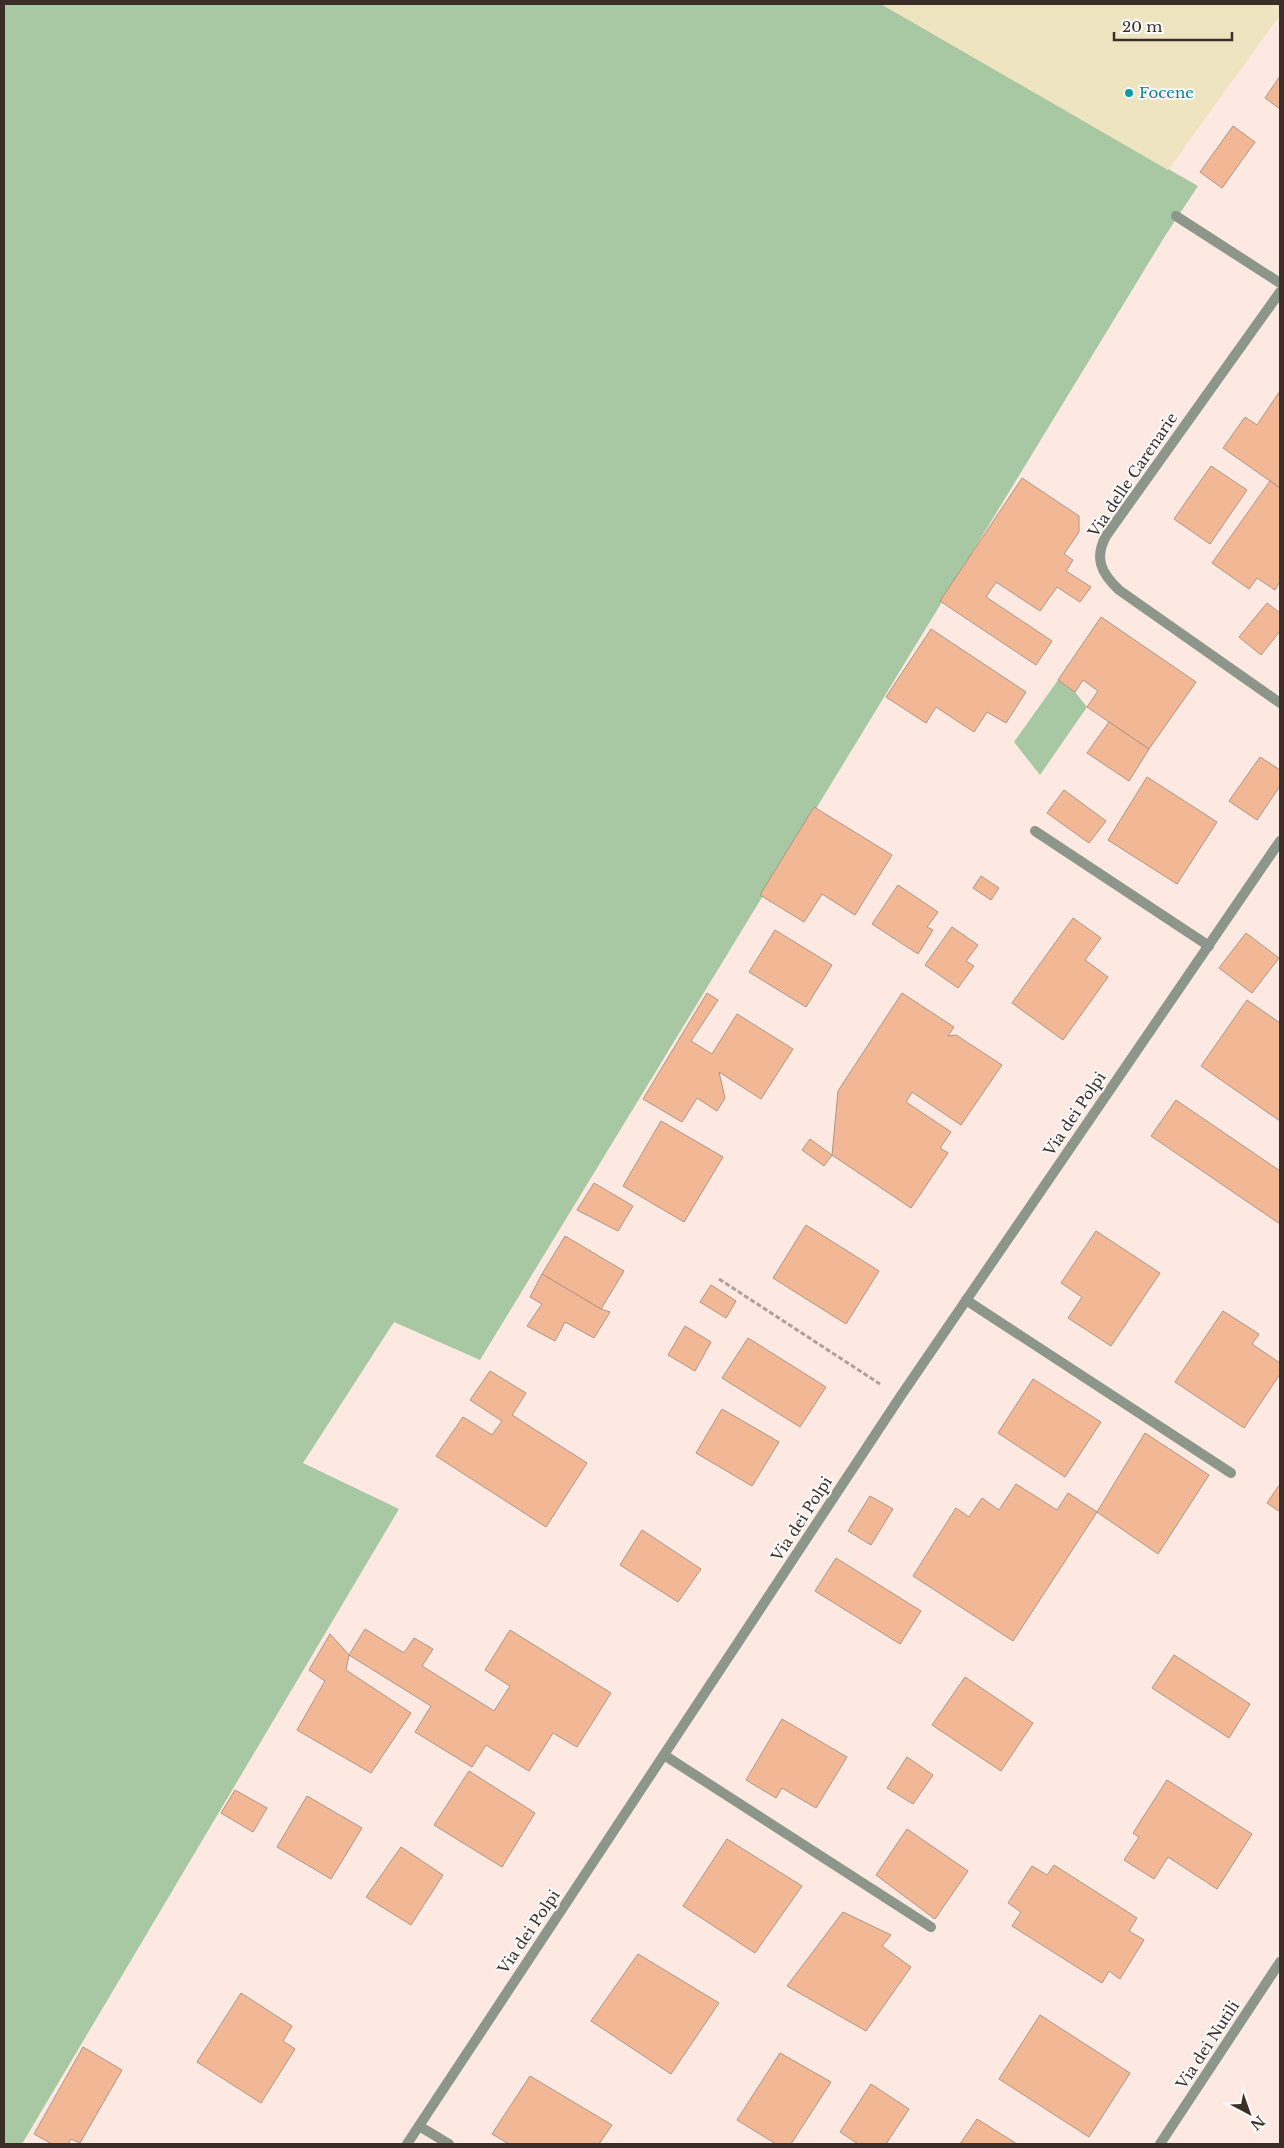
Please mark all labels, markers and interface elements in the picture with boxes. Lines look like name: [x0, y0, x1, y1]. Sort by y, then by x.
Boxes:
scale bar: [1114, 10, 1232, 42]
text: 20 m: [1122, 17, 1162, 36]
place label: Focene: [1139, 83, 1194, 102]
marker: Focene: [1123, 87, 1135, 99]
street label: Via delle Carenarie: [1083, 409, 1181, 541]
street label: Via dei Polpi: [1039, 1068, 1110, 1160]
street label: Via dei Polpi: [767, 1473, 836, 1565]
street label: Via dei Polpi: [493, 1886, 564, 1978]
street label: Via dei Nutili: [1171, 1997, 1243, 2093]
north arrow: [1224, 2088, 1274, 2138]
text: N: [1247, 2112, 1268, 2134]

